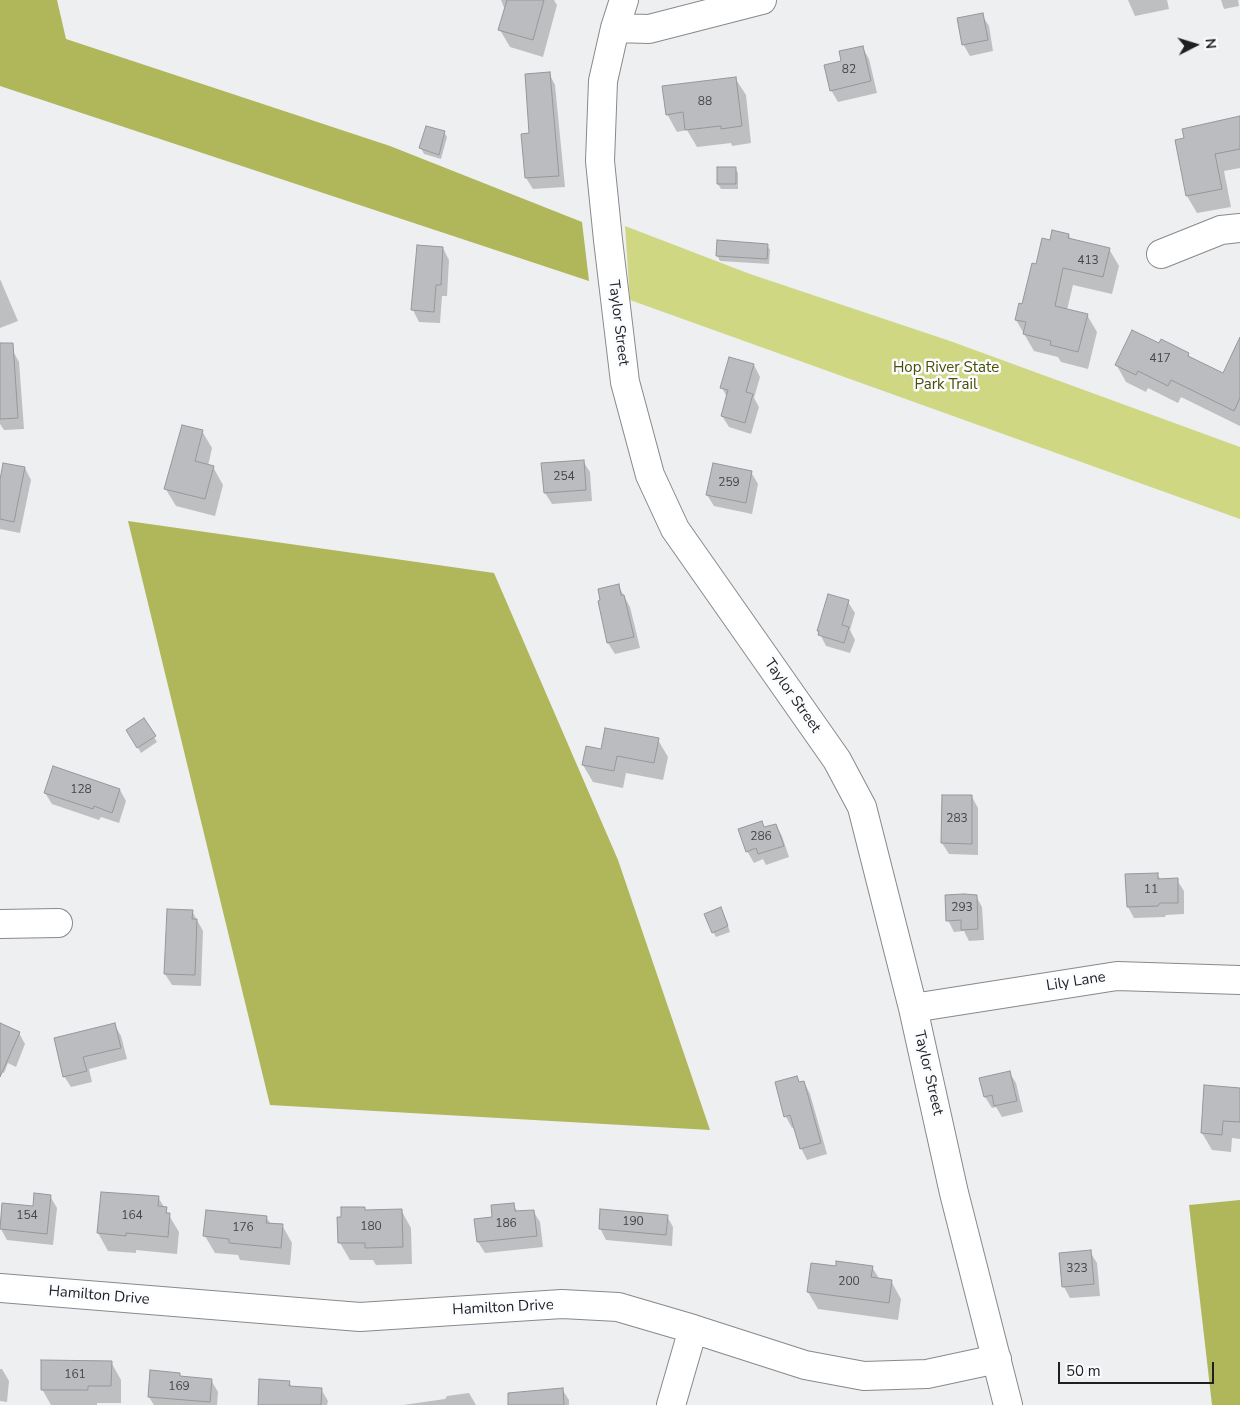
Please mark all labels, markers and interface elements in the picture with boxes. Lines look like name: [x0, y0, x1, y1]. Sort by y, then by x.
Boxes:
north arrow: [1170, 20, 1220, 70]
text: N: [1201, 38, 1220, 50]
house number: 82: [842, 63, 856, 77]
house number: 88: [698, 95, 712, 109]
house number: 413: [1077, 254, 1099, 268]
street label: Taylor Street: [604, 279, 632, 367]
house number: 417: [1149, 352, 1171, 366]
park label: Hop River State Park Trail: [893, 359, 999, 394]
house number: 254: [553, 470, 575, 484]
house number: 259: [718, 476, 740, 490]
street label: Taylor Street: [760, 655, 824, 737]
house number: 128: [70, 783, 92, 797]
house number: 283: [946, 812, 968, 826]
house number: 286: [750, 830, 772, 844]
house number: 11: [1144, 883, 1158, 897]
house number: 293: [951, 901, 973, 915]
street label: Lily Lane: [1045, 968, 1107, 996]
street label: Taylor Street: [910, 1029, 946, 1117]
house number: 154: [16, 1209, 38, 1223]
house number: 164: [121, 1209, 143, 1223]
house number: 190: [622, 1215, 644, 1229]
house number: 186: [495, 1217, 517, 1231]
house number: 180: [360, 1220, 382, 1234]
house number: 176: [232, 1221, 254, 1235]
house number: 323: [1066, 1262, 1088, 1276]
house number: 200: [838, 1275, 860, 1289]
street label: Hamilton Drive: [48, 1283, 150, 1309]
street label: Hamilton Drive: [452, 1296, 554, 1320]
scale bar: [1060, 1352, 1216, 1384]
text: 50 m: [1066, 1361, 1101, 1381]
house number: 161: [64, 1368, 86, 1382]
house number: 169: [168, 1380, 190, 1394]

